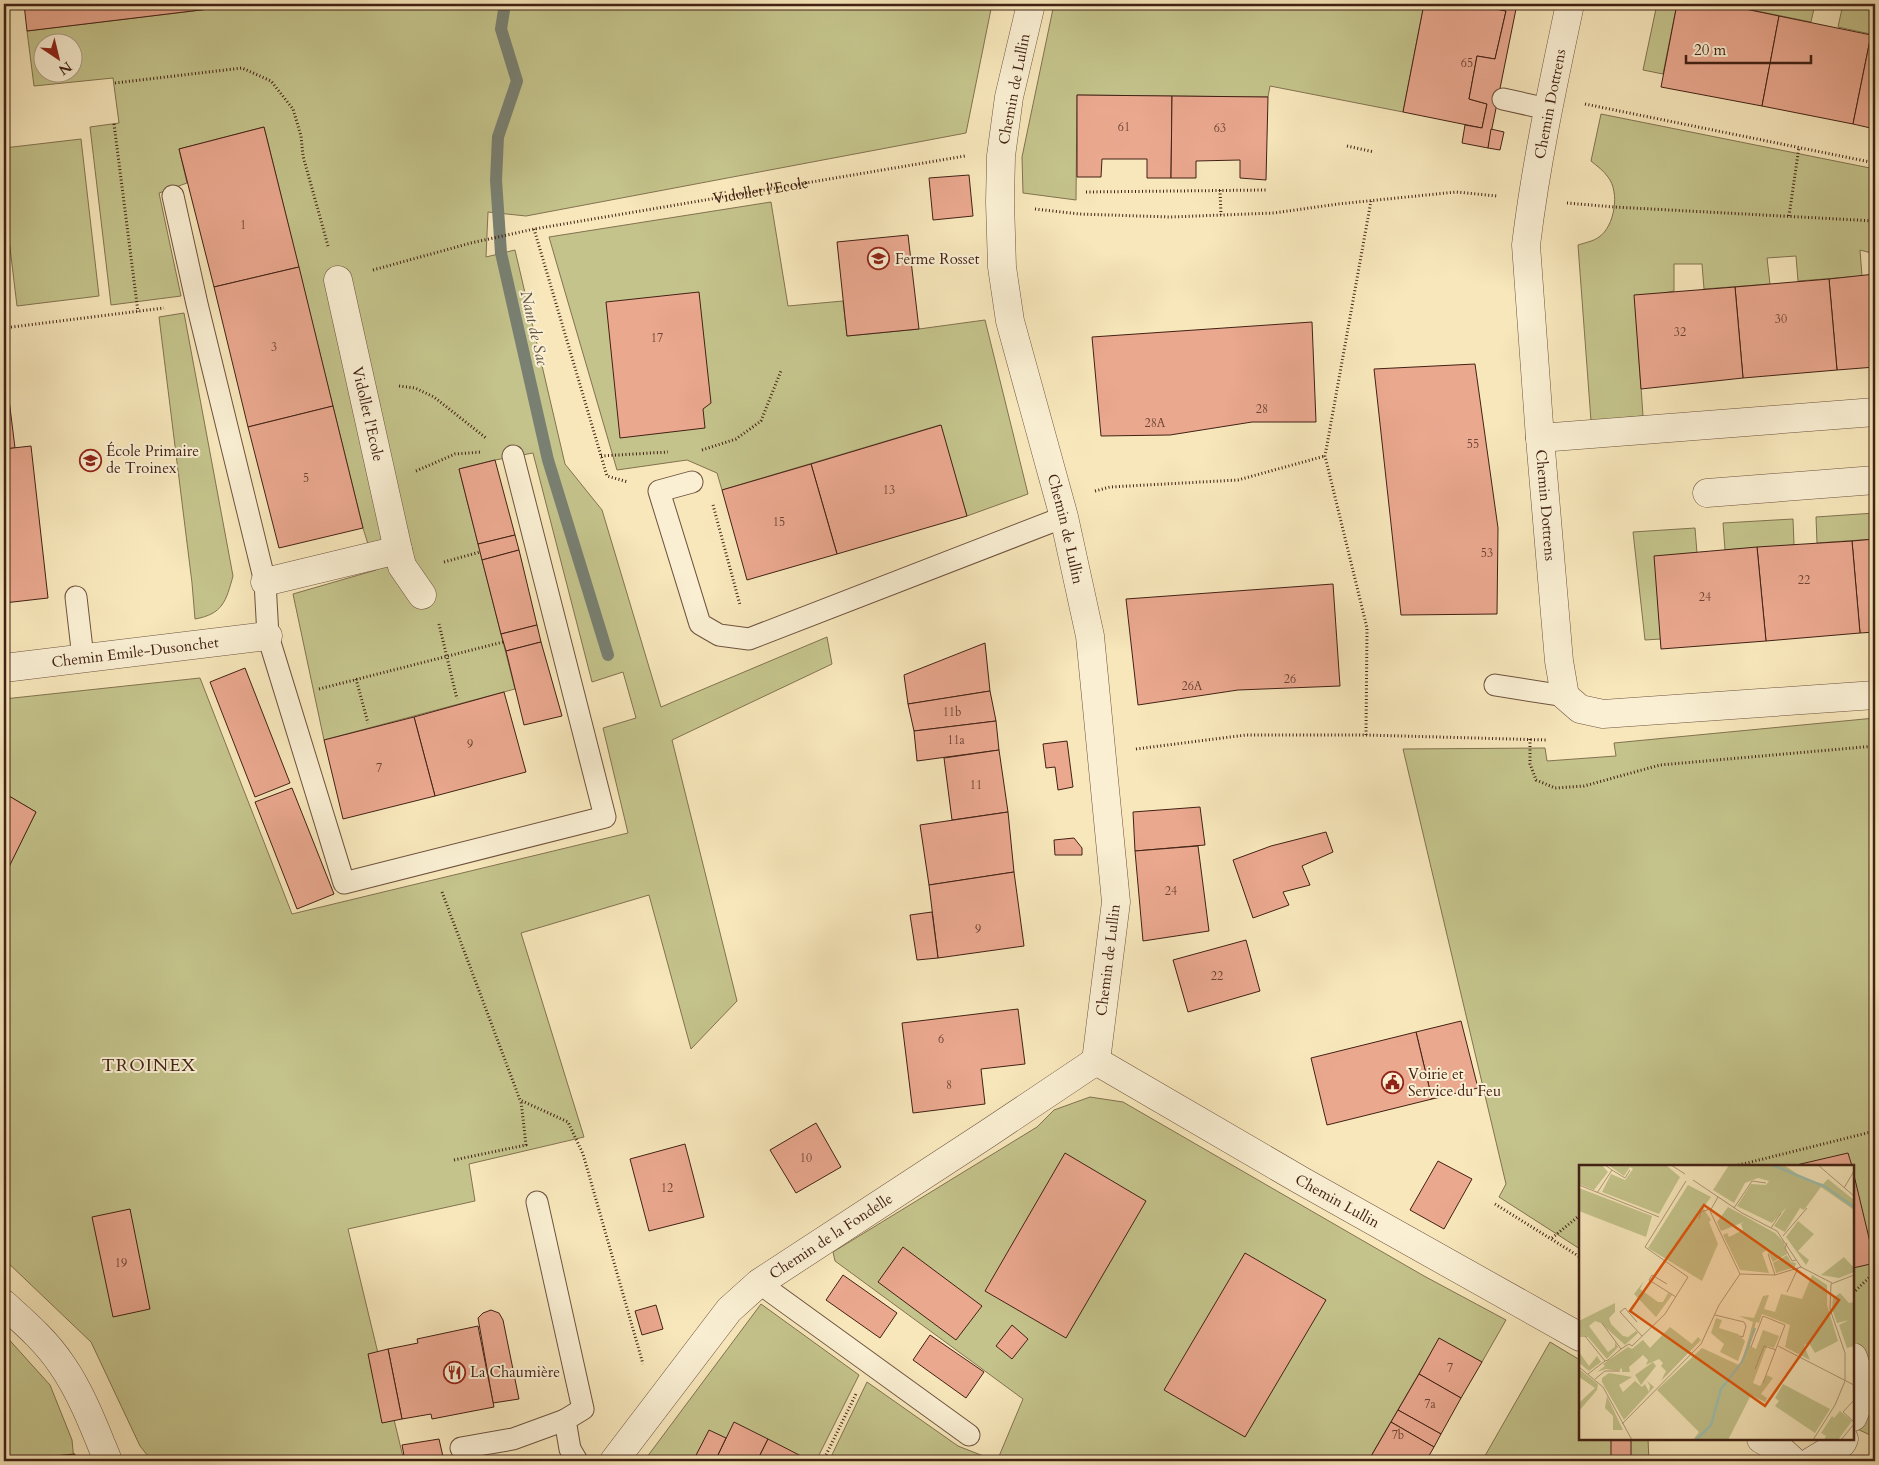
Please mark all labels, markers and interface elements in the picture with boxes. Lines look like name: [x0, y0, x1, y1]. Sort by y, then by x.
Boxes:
street label: Chemin de Lullin: [993, 31, 1035, 146]
north arrow: [32, 32, 82, 82]
scale bar: [1686, 32, 1812, 64]
text: 20 m: [1694, 40, 1726, 60]
street label: Chemin Dottrens: [1530, 47, 1570, 161]
house number: 65: [1461, 55, 1473, 71]
text: N: [55, 57, 76, 80]
house number: 61: [1118, 119, 1130, 135]
house number: 63: [1214, 120, 1226, 136]
street label: Vidollet l'Ecole: [711, 173, 810, 209]
house number: 1: [240, 217, 246, 233]
school or university icon: Ferme Rosset: [867, 247, 891, 271]
place label: Ferme Rosset: [895, 249, 980, 269]
water label: Nant de Sac: [515, 289, 553, 369]
house number: 30: [1775, 311, 1787, 327]
house number: 32: [1674, 324, 1686, 340]
house number: 17: [651, 330, 663, 346]
house number: 3: [271, 339, 277, 355]
street label: Vidollet l'Ecole: [347, 365, 389, 463]
house number: 28: [1256, 401, 1268, 417]
house number: 28A: [1145, 415, 1166, 431]
house number: 55: [1467, 436, 1479, 452]
place label: École Primaire de Troinex: [106, 441, 199, 478]
school or university icon: École Primaire de Troinex: [78, 448, 102, 472]
street label: Chemin Dottrens: [1531, 449, 1560, 562]
house number: 5: [303, 470, 309, 486]
street label: Chemin de Lullin: [1043, 472, 1088, 586]
house number: 13: [883, 482, 895, 498]
house number: 15: [773, 514, 785, 530]
house number: 53: [1481, 545, 1493, 561]
house number: 22: [1798, 572, 1810, 588]
house number: 24: [1699, 589, 1711, 605]
street label: Chemin Emile-Dusonchet: [50, 632, 220, 672]
house number: 26: [1284, 671, 1296, 687]
house number: 26A: [1182, 678, 1203, 694]
house number: 11b: [943, 704, 961, 720]
house number: 11a: [947, 732, 966, 748]
house number: 9: [467, 736, 473, 752]
house number: 7: [376, 760, 382, 776]
house number: 11: [970, 777, 982, 793]
house number: 24: [1165, 883, 1177, 899]
street label: Chemin de Lullin: [1091, 902, 1125, 1017]
house number: 9: [975, 921, 981, 937]
house number: 22: [1211, 968, 1223, 984]
house number: 6: [938, 1031, 944, 1047]
district label: TROINEX: [102, 1053, 197, 1078]
place label: Voirie et Service du Feu: [1408, 1064, 1501, 1101]
public building icon: Voirie et Service du Feu: [1380, 1071, 1404, 1095]
house number: 8: [946, 1077, 952, 1093]
house number: 10: [800, 1150, 812, 1166]
inset map: [1579, 1165, 1854, 1440]
street label: Chemin Lullin: [1292, 1169, 1384, 1233]
house number: 12: [661, 1180, 673, 1196]
street label: Chemin de la Fondelle: [765, 1188, 897, 1284]
house number: 19: [115, 1255, 127, 1271]
restaurant icon: La Chaumière: [442, 1360, 466, 1384]
house number: 7: [1447, 1360, 1453, 1376]
place label: La Chaumière: [470, 1362, 560, 1382]
house number: 7a: [1424, 1396, 1436, 1412]
house number: 7b: [1392, 1427, 1404, 1443]

